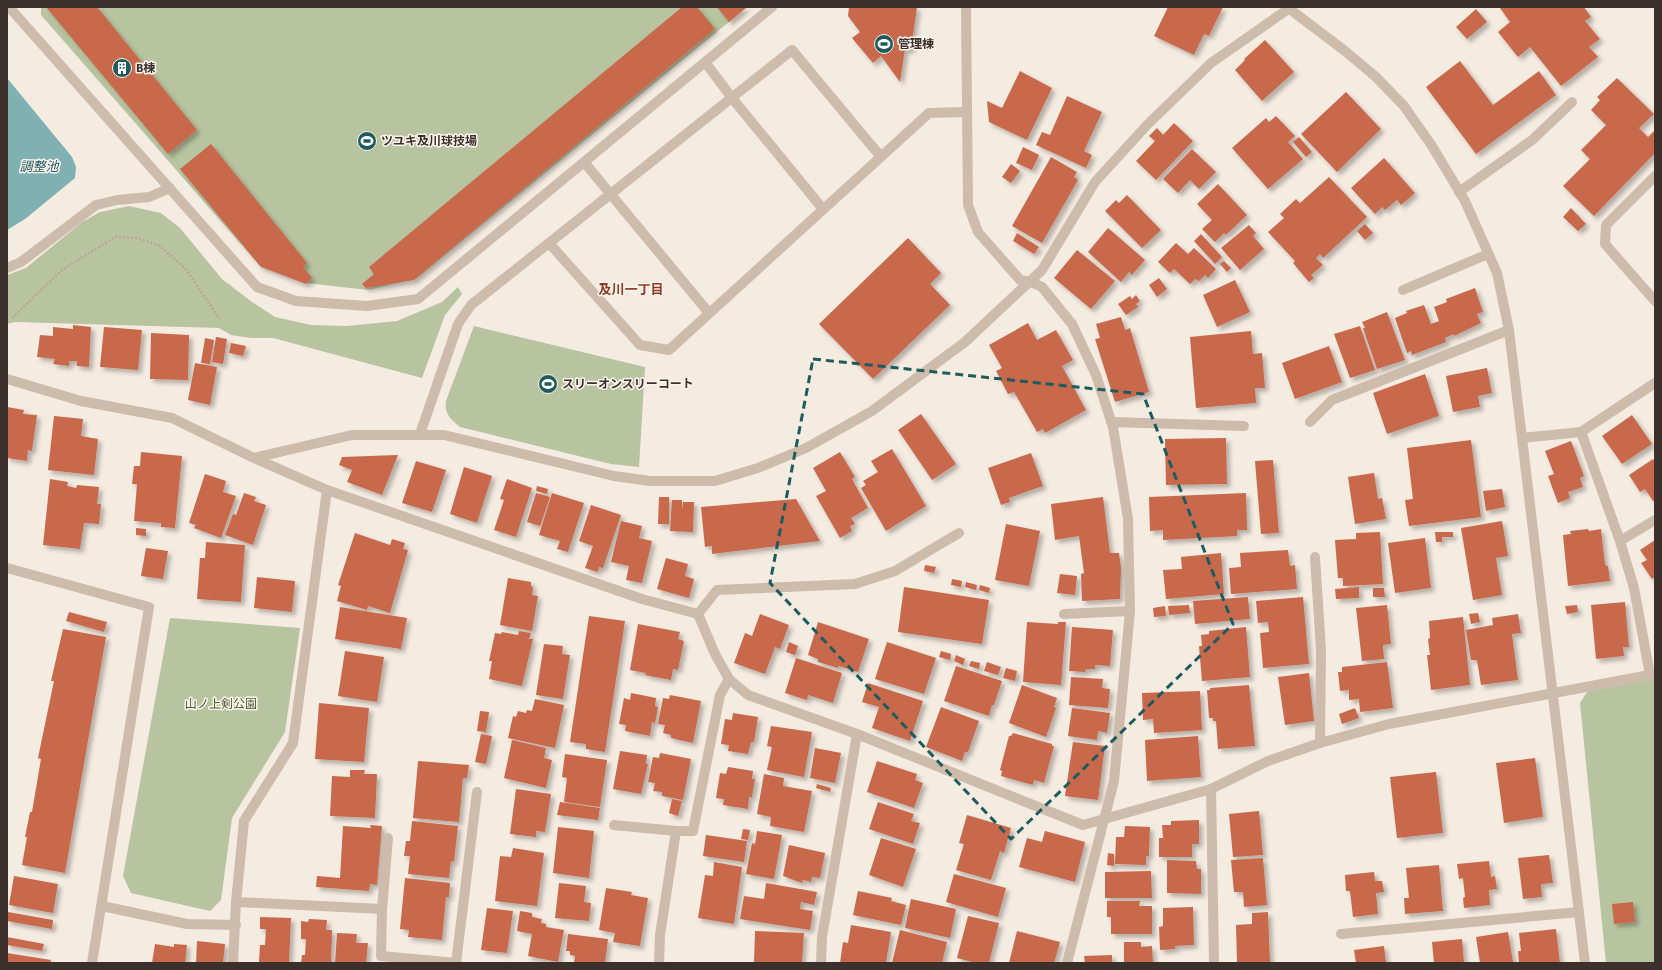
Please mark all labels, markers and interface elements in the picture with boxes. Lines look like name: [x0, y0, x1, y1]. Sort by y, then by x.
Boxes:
sports icon: 管理棟: [873, 33, 895, 55]
place label: 管理棟: [898, 37, 934, 52]
building icon: B棟: [111, 57, 133, 79]
place label: B棟: [136, 61, 155, 76]
sports icon: ツユキ及川球技場: [356, 130, 378, 152]
place label: ツユキ及川球技場: [381, 134, 477, 149]
water label: 調整池: [19, 159, 60, 175]
district label: 及川一丁目: [598, 282, 664, 298]
sports icon: スリーオンスリーコート: [537, 373, 559, 395]
place label: スリーオンスリーコート: [562, 377, 694, 392]
park label: 山ノ上剣公園: [185, 697, 257, 712]

